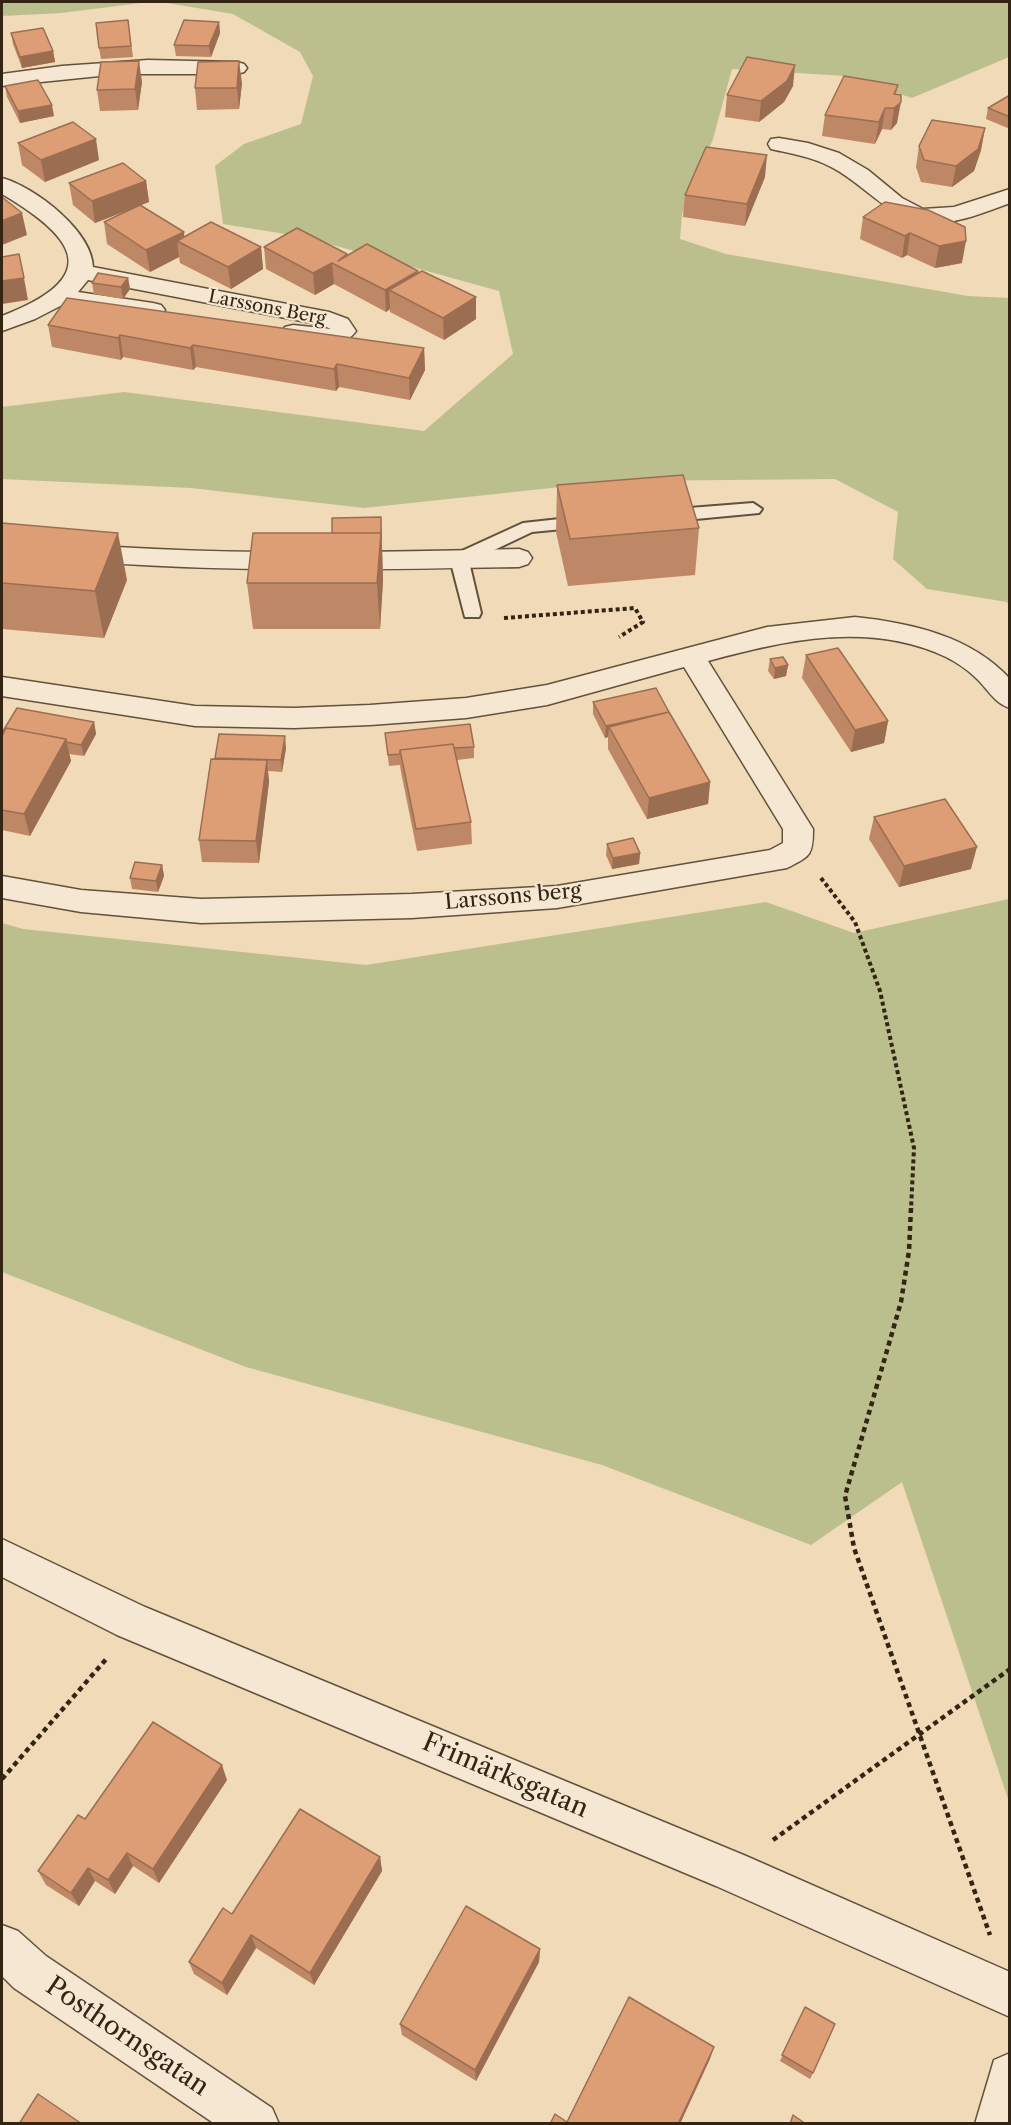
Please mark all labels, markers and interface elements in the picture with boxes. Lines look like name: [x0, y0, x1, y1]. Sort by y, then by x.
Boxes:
street label: Larssons Berg: [206, 286, 328, 330]
street label: Larssons berg: [444, 878, 582, 916]
street label: Frimärksgatan: [417, 1727, 593, 1825]
street label: Posthornsgatan: [39, 1971, 215, 2103]

